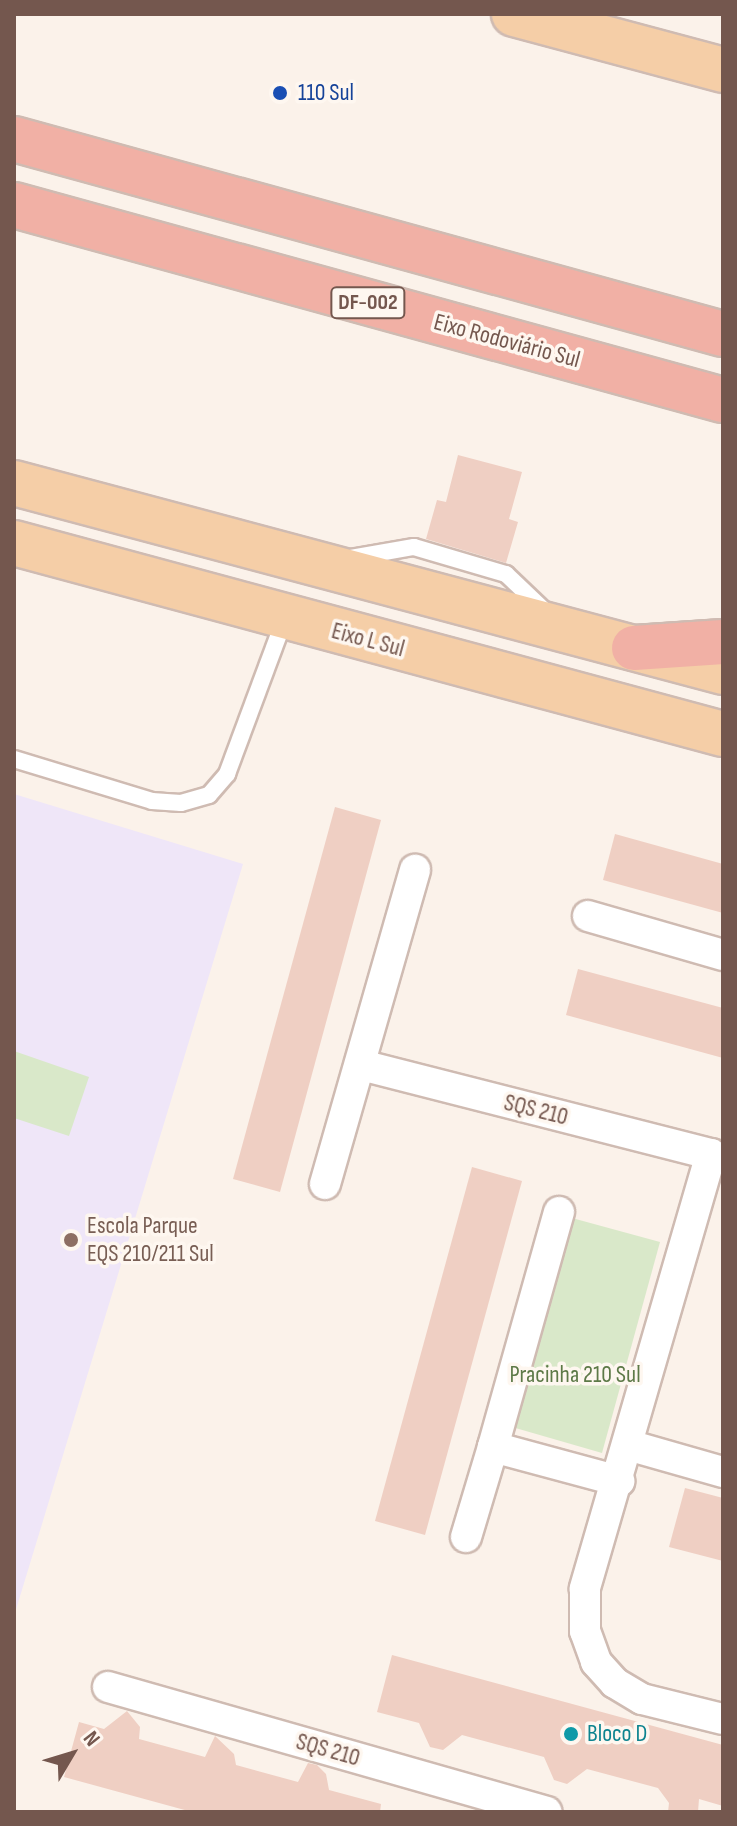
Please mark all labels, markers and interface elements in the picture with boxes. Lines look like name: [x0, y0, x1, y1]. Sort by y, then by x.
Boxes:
place label: 110 Sul: [298, 79, 354, 107]
marker: 110 Sul: [269, 82, 291, 104]
road number: DF-002: [330, 285, 406, 321]
street label: Eixo Rodoviário Sul: [431, 308, 583, 374]
street label: Eixo L Sul: [328, 616, 408, 664]
street label: SQS 210: [501, 1088, 571, 1132]
place label: Escola Parque EQS 210/211 Sul: [87, 1212, 214, 1268]
marker: Escola Parque EQS 210/211 Sul: [62, 1231, 80, 1249]
park label: Pracinha 210 Sul: [509, 1361, 641, 1389]
north arrow: [32, 1714, 112, 1794]
place label: Bloco D: [587, 1720, 647, 1748]
marker: Bloco D: [562, 1725, 580, 1743]
text: N: [77, 1726, 106, 1752]
street label: SQS 210: [293, 1727, 363, 1773]

